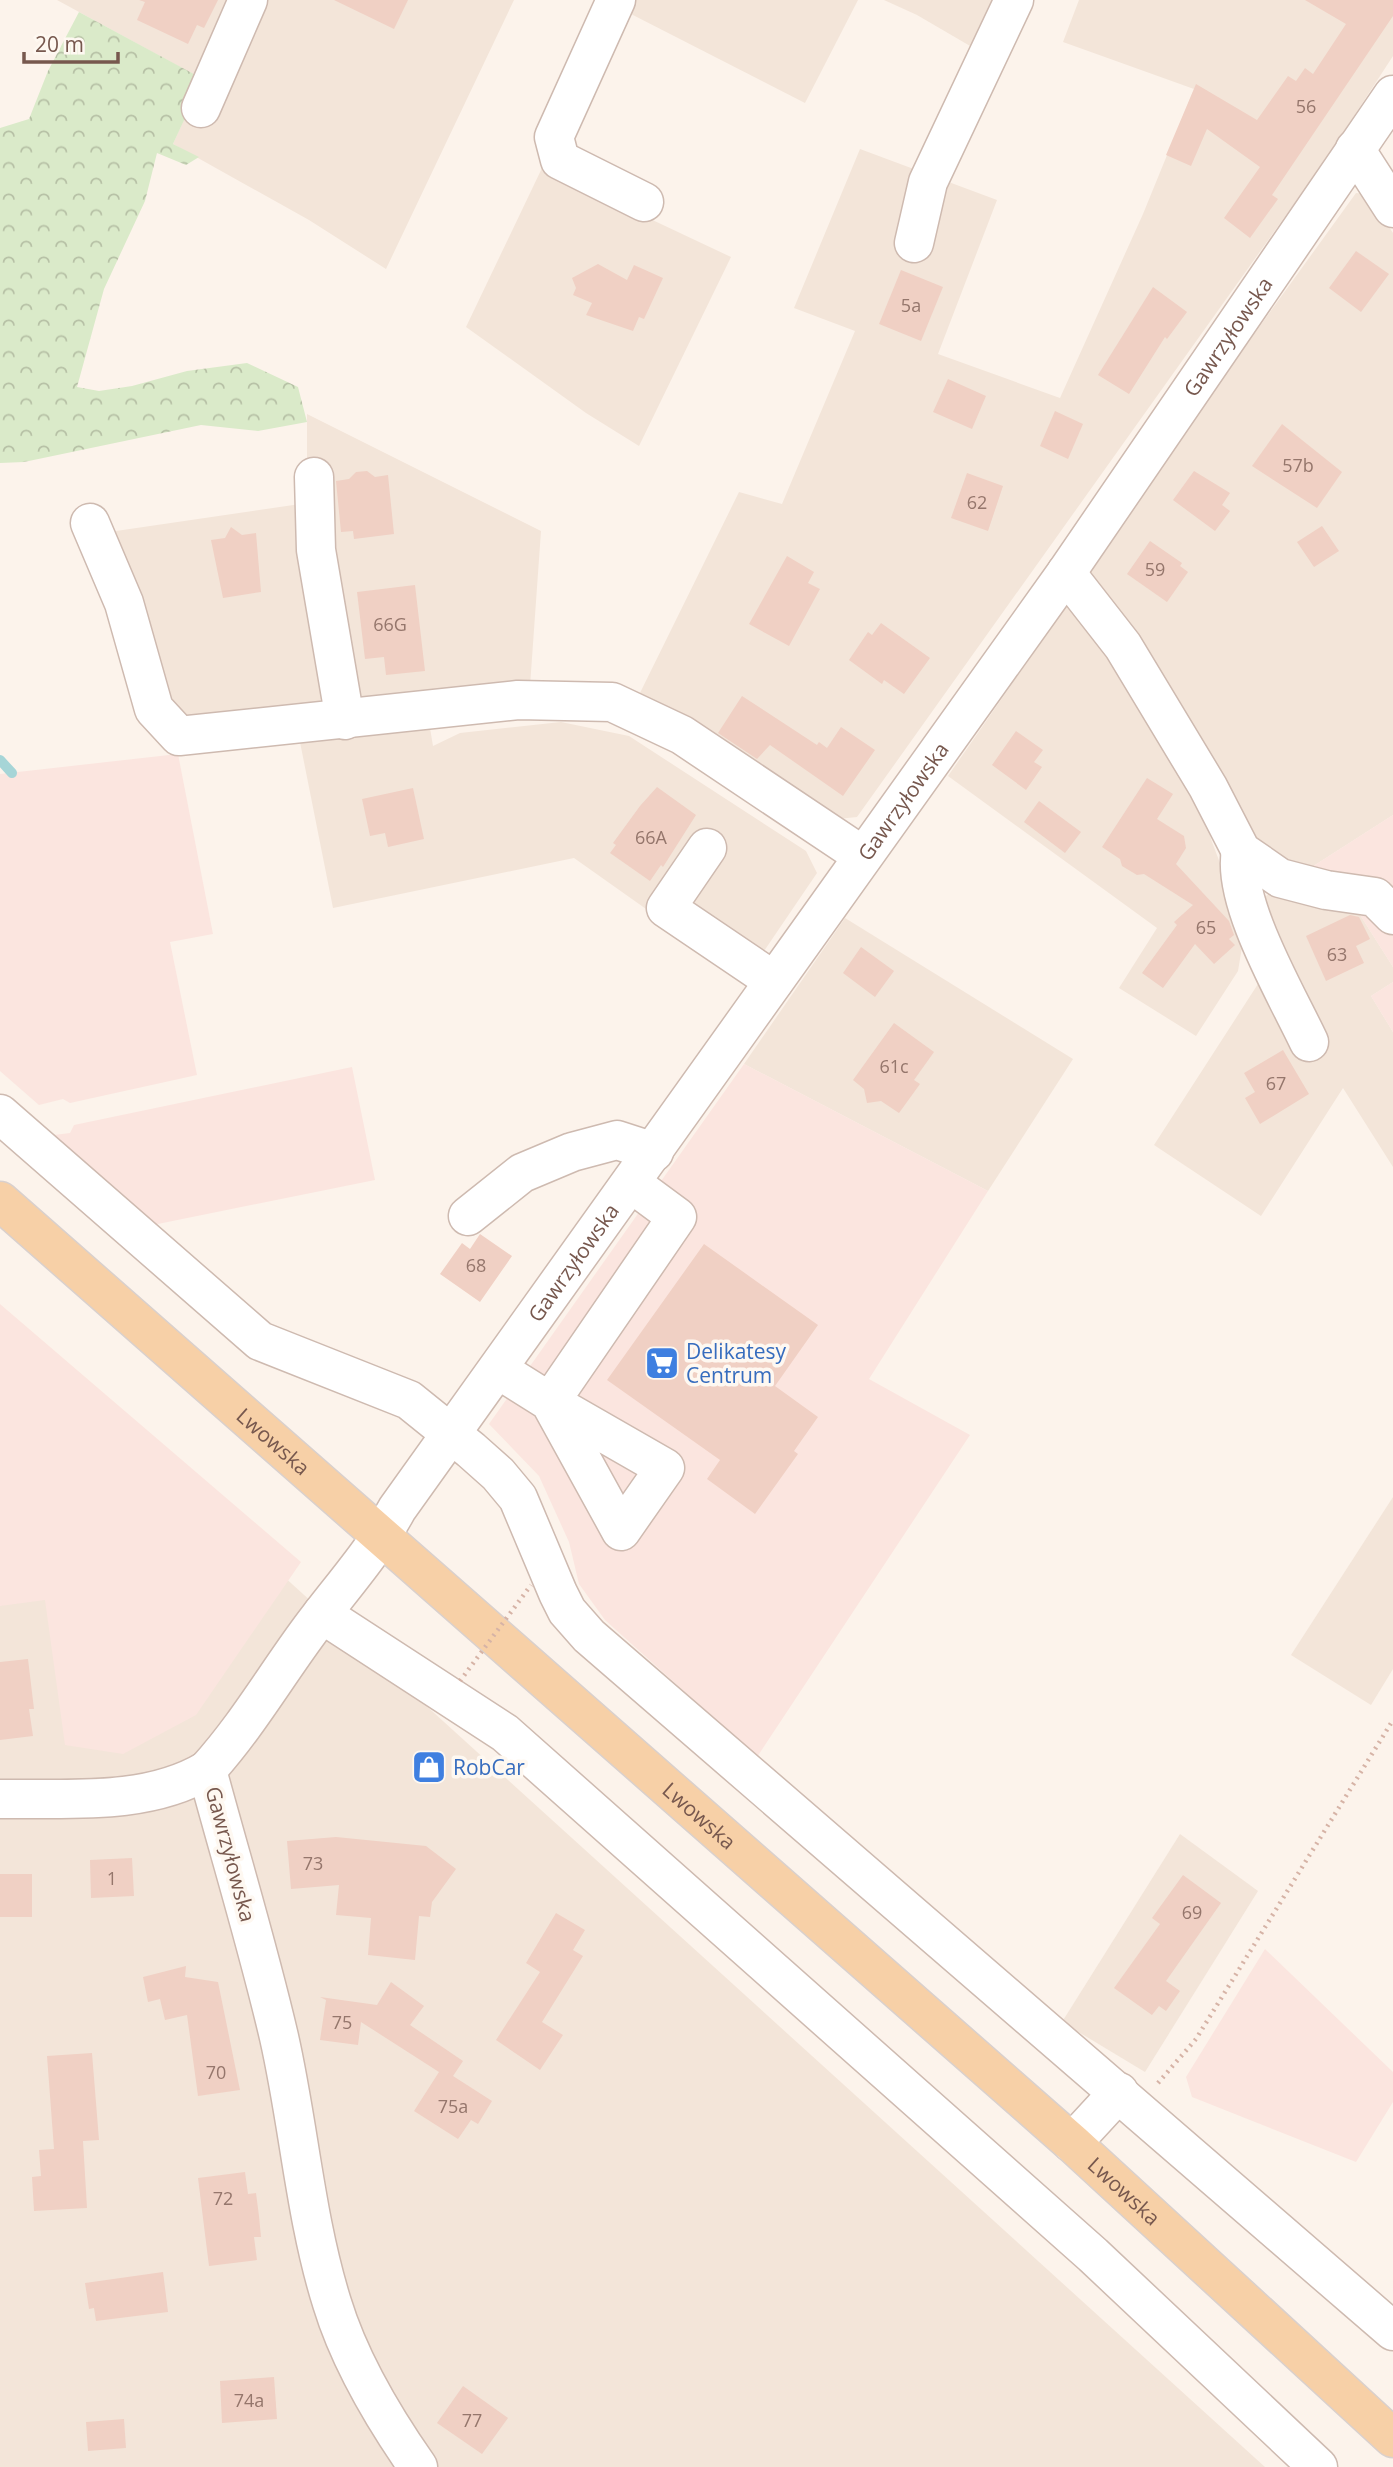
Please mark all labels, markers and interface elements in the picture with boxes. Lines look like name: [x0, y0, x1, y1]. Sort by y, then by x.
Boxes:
scale bar: [24, 21, 119, 65]
text: 20 m: [35, 30, 84, 58]
house number: 56: [1296, 94, 1316, 118]
street label: Gawrzyłowska: [1177, 271, 1279, 402]
house number: 5a: [901, 293, 921, 317]
house number: 57b: [1282, 453, 1314, 477]
house number: 62: [967, 490, 987, 514]
house number: 59: [1145, 557, 1165, 581]
house number: 66G: [373, 612, 407, 636]
street label: Gawrzyłowska: [851, 736, 955, 866]
house number: 66A: [635, 825, 668, 849]
house number: 65: [1196, 915, 1216, 939]
house number: 63: [1327, 942, 1347, 966]
house number: 61c: [879, 1054, 909, 1078]
house number: 67: [1266, 1071, 1286, 1095]
street label: Gawrzyłowska: [521, 1198, 625, 1327]
house number: 68: [466, 1253, 486, 1277]
place label: Delikatesy Centrum: [686, 1337, 787, 1389]
supermarket icon: Delikatesy Centrum: [643, 1344, 681, 1382]
street label: Lwowska: [231, 1401, 316, 1481]
shop icon: RobCar: [410, 1748, 448, 1786]
place label: RobCar: [453, 1753, 525, 1781]
street label: Lwowska: [657, 1776, 742, 1855]
street label: Gawrzyłowska: [199, 1783, 263, 1925]
house number: 73: [303, 1851, 323, 1875]
house number: 1: [107, 1866, 117, 1890]
house number: 69: [1182, 1900, 1202, 1924]
house number: 75: [332, 2010, 352, 2034]
house number: 70: [206, 2060, 226, 2084]
house number: 75a: [438, 2094, 468, 2118]
street label: Lwowska: [1082, 2151, 1166, 2231]
house number: 72: [213, 2186, 233, 2210]
house number: 74a: [234, 2388, 264, 2412]
house number: 77: [462, 2408, 482, 2432]

